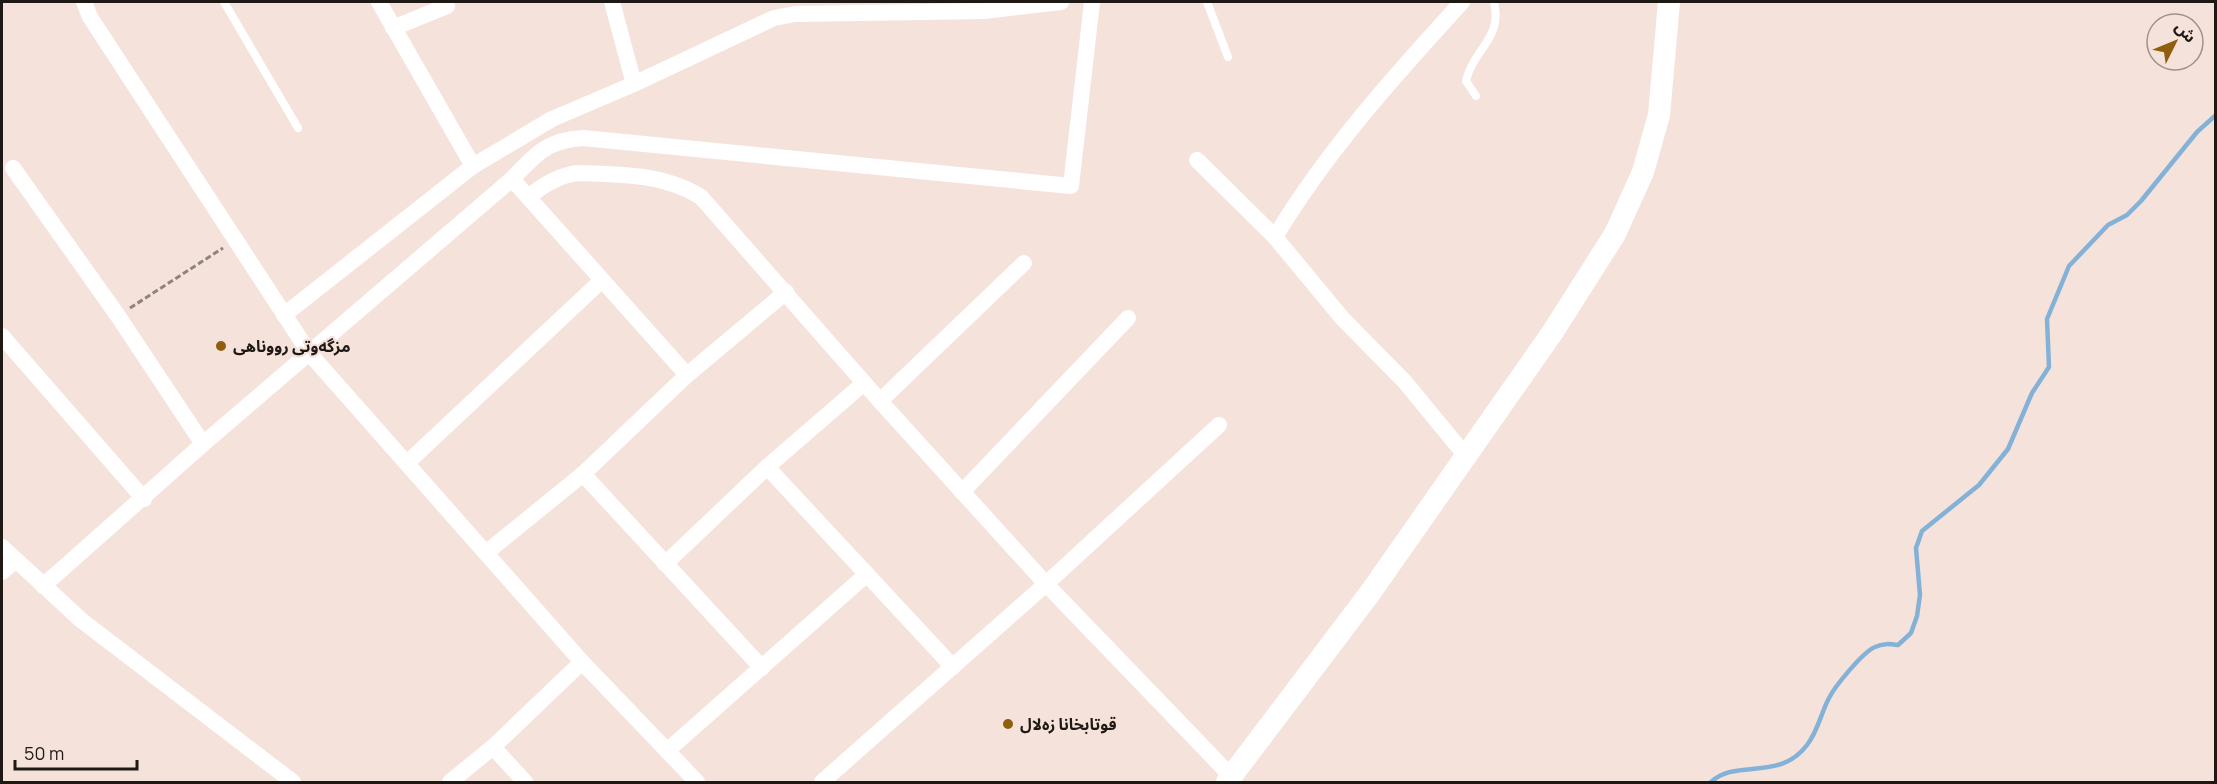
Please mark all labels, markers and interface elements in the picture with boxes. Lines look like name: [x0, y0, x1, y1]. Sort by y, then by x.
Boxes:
north arrow: [2145, 12, 2205, 72]
text: ش: [2170, 16, 2202, 47]
place label: مزگەوتی رووناهی: [233, 335, 350, 357]
marker: مزگەوتی رووناهی: [214, 339, 228, 353]
place label: قوتابخانا زەلال: [1020, 713, 1117, 735]
marker: قوتابخانا زەلال: [1001, 717, 1015, 731]
scale bar: [15, 733, 136, 771]
text: 50 m: [24, 741, 64, 765]

